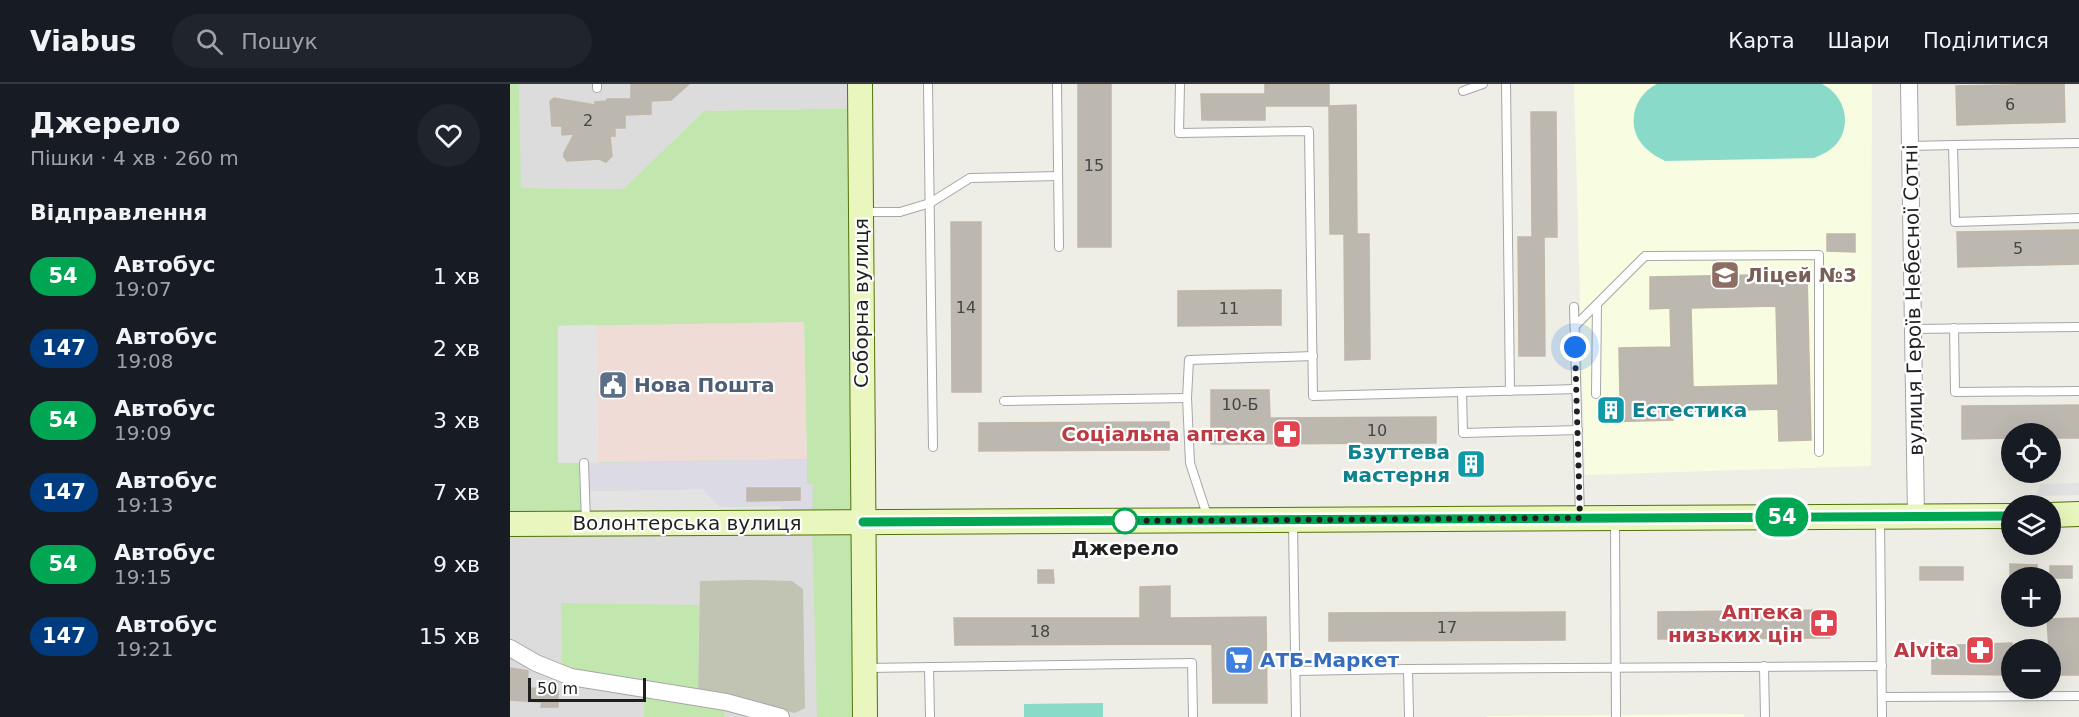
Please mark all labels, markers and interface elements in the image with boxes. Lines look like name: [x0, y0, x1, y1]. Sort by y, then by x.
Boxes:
search box: [172, 14, 592, 68]
text: Viabus: [30, 25, 136, 58]
icon: search: [193, 25, 226, 58]
text: Пошук: [241, 29, 318, 54]
text: Карта: [1728, 29, 1795, 53]
text: Шари: [1828, 29, 1890, 53]
text: Поділитися: [1923, 29, 2049, 53]
house number: 6: [2005, 95, 2015, 114]
button: heart: [417, 104, 480, 167]
text: Джерело: [30, 107, 181, 140]
house number: 2: [583, 111, 593, 130]
street label: вулиця Героїв Небесної Сотні: [1898, 144, 1928, 456]
text: Пішки · 4 хв · 260 m: [30, 146, 239, 170]
house number: 15: [1084, 156, 1104, 175]
text: Відправлення: [30, 200, 207, 225]
street label: Соборна вулиця: [849, 218, 873, 388]
house number: 5: [2013, 239, 2023, 258]
text: Автобус: [114, 252, 216, 277]
school or university icon: Ліцей №3: [1709, 259, 1741, 291]
place label: Ліцей №3: [1746, 263, 1857, 287]
text: 54: [48, 264, 78, 288]
text: 1 хв: [433, 264, 480, 289]
text: 19:07: [114, 277, 172, 301]
house number: 14: [956, 298, 976, 317]
house number: 11: [1219, 299, 1239, 318]
text: Автобус: [116, 324, 217, 349]
your location: [1560, 332, 1590, 362]
text: 147: [42, 336, 86, 360]
text: 2 хв: [433, 336, 480, 361]
text: 19:08: [116, 349, 173, 373]
public building icon: Нова Пошта: [597, 369, 629, 401]
place label: Нова Пошта: [634, 373, 774, 397]
building icon: Естестика: [1595, 394, 1627, 426]
house number: 10-Б: [1221, 395, 1259, 414]
text: Автобус: [114, 396, 216, 421]
place label: Естестика: [1632, 398, 1747, 422]
text: 54: [48, 408, 78, 432]
text: 3 хв: [433, 408, 480, 433]
pharmacy icon: Соціальна аптека: [1271, 418, 1303, 450]
text: 19:09: [114, 421, 172, 445]
house number: 10: [1367, 421, 1387, 440]
place label: Соціальна аптека: [1061, 422, 1266, 446]
map controls: [2001, 423, 2061, 699]
button: locate: [2001, 423, 2061, 483]
place label: Бзуттева мастерня: [1342, 440, 1450, 487]
building icon: Бзуттева мастерня: [1455, 448, 1487, 480]
text: Автобус: [116, 468, 217, 493]
text: 147: [42, 480, 86, 504]
text: 7 хв: [433, 480, 480, 505]
text: 19:13: [116, 493, 173, 517]
button: layers: [2001, 495, 2061, 555]
line badge: 54: [1755, 498, 1809, 536]
text: 54: [1767, 505, 1797, 529]
marker: Джерело: [1112, 508, 1138, 534]
street label: Волонтерська вулиця: [572, 511, 802, 535]
place label: Джерело: [1071, 536, 1179, 560]
text: Автобус: [114, 540, 216, 565]
text: 54: [48, 552, 78, 576]
text: 9 хв: [433, 552, 480, 577]
text: 19:15: [114, 565, 172, 589]
button: +: [2001, 567, 2061, 627]
place label: Аптека низьких цін: [1668, 600, 1803, 647]
pharmacy icon: Аптека низьких цін: [1808, 607, 1840, 639]
text: Автобус: [116, 612, 217, 637]
house number: 17: [1437, 618, 1457, 637]
house number: 18: [1030, 622, 1050, 641]
text: 147: [42, 624, 86, 648]
text: 15 хв: [419, 624, 480, 649]
pharmacy icon: Alvita: [1964, 634, 1996, 666]
text: 19:21: [116, 637, 173, 661]
place label: Alvita: [1894, 638, 1959, 662]
button: −: [2001, 639, 2061, 699]
supermarket icon: АТБ-Маркет: [1223, 644, 1255, 676]
place label: АТБ-Маркет: [1260, 648, 1400, 672]
scale bar: [528, 675, 646, 702]
text: 50 m: [537, 679, 578, 698]

